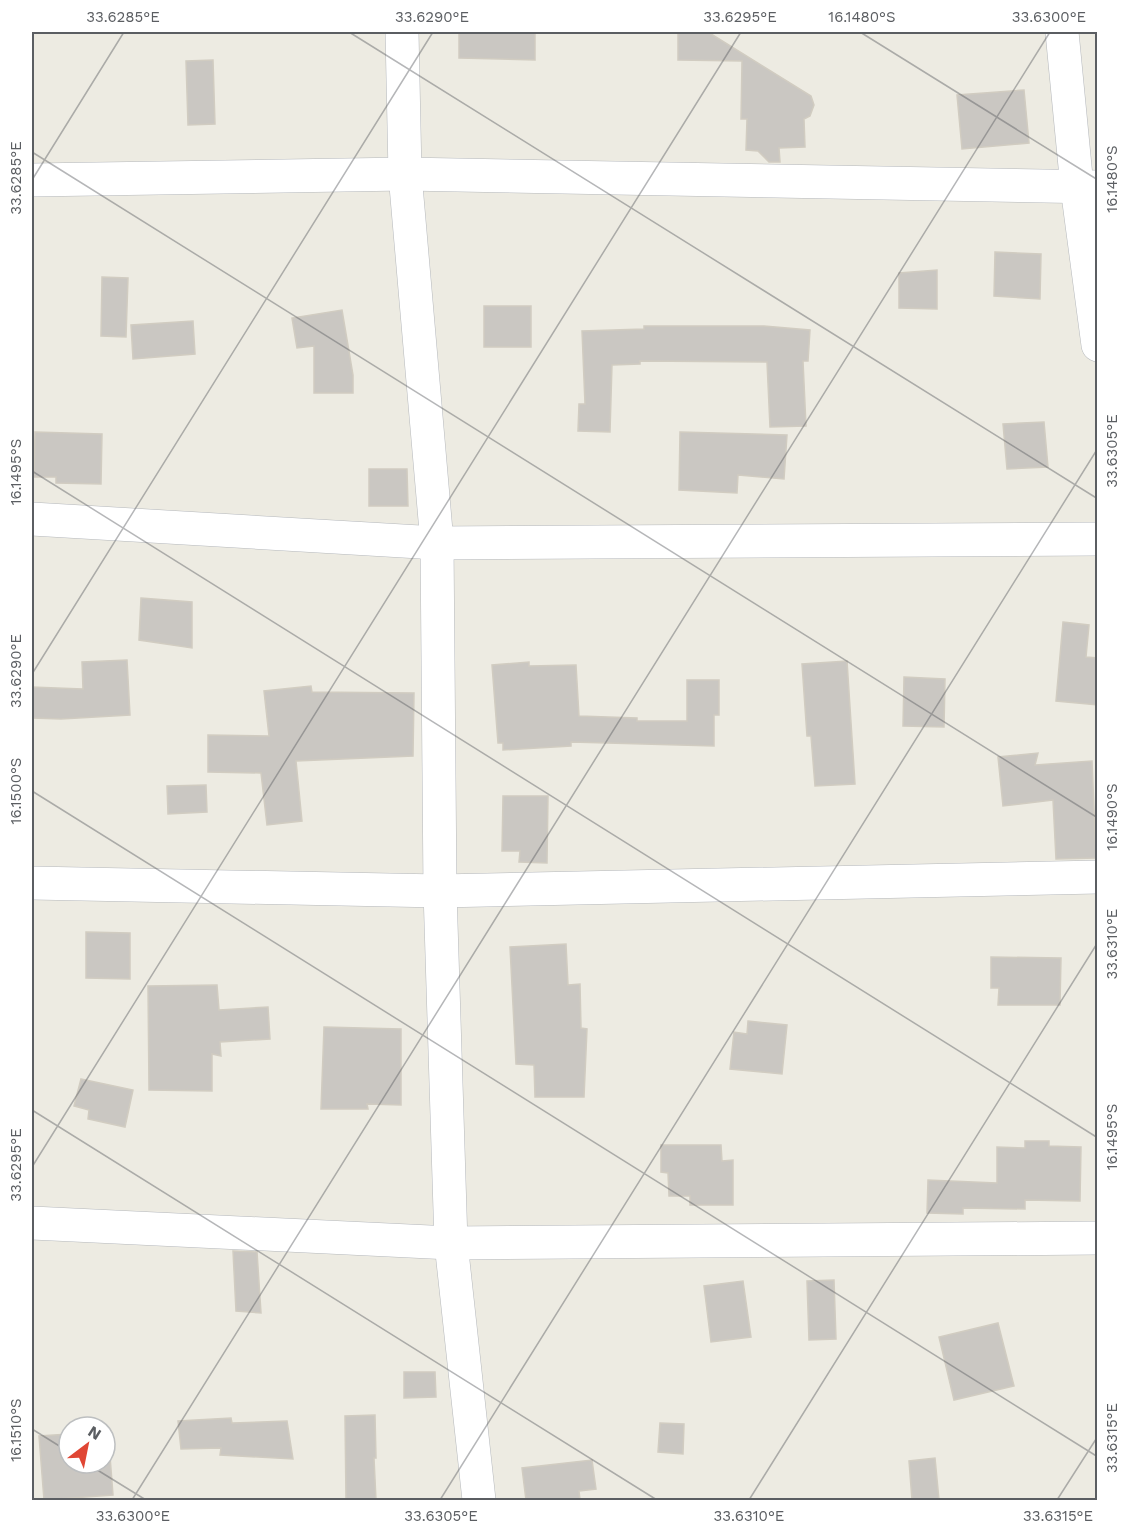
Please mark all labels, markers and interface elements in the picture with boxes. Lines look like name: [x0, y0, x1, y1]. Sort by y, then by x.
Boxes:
text: 33.6285°E: [86, 8, 160, 26]
text: 33.6290°E: [395, 8, 469, 26]
text: 33.6295°E: [703, 8, 777, 26]
text: 16.1480°S: [828, 8, 896, 26]
text: 33.6300°E: [1012, 8, 1086, 26]
text: 33.6285°E: [7, 141, 25, 215]
text: 16.1480°S: [1103, 145, 1121, 213]
text: 33.6305°E: [1103, 414, 1121, 488]
text: 16.1495°S: [7, 439, 25, 505]
text: 33.6290°E: [7, 634, 25, 708]
text: 16.1500°S: [7, 758, 25, 824]
text: 16.1490°S: [1103, 783, 1121, 851]
text: 33.6310°E: [1103, 909, 1121, 979]
text: 16.1495°S: [1103, 1104, 1121, 1170]
text: 33.6295°E: [7, 1128, 25, 1202]
text: 16.1510°S: [7, 1398, 25, 1462]
text: 33.6315°E: [1103, 1403, 1121, 1473]
north arrow: [57, 1415, 117, 1475]
text: N: [85, 1422, 105, 1444]
text: 33.6300°E: [96, 1507, 170, 1525]
text: 33.6305°E: [404, 1507, 478, 1525]
text: 33.6310°E: [714, 1507, 784, 1525]
text: 33.6315°E: [1023, 1507, 1093, 1525]

